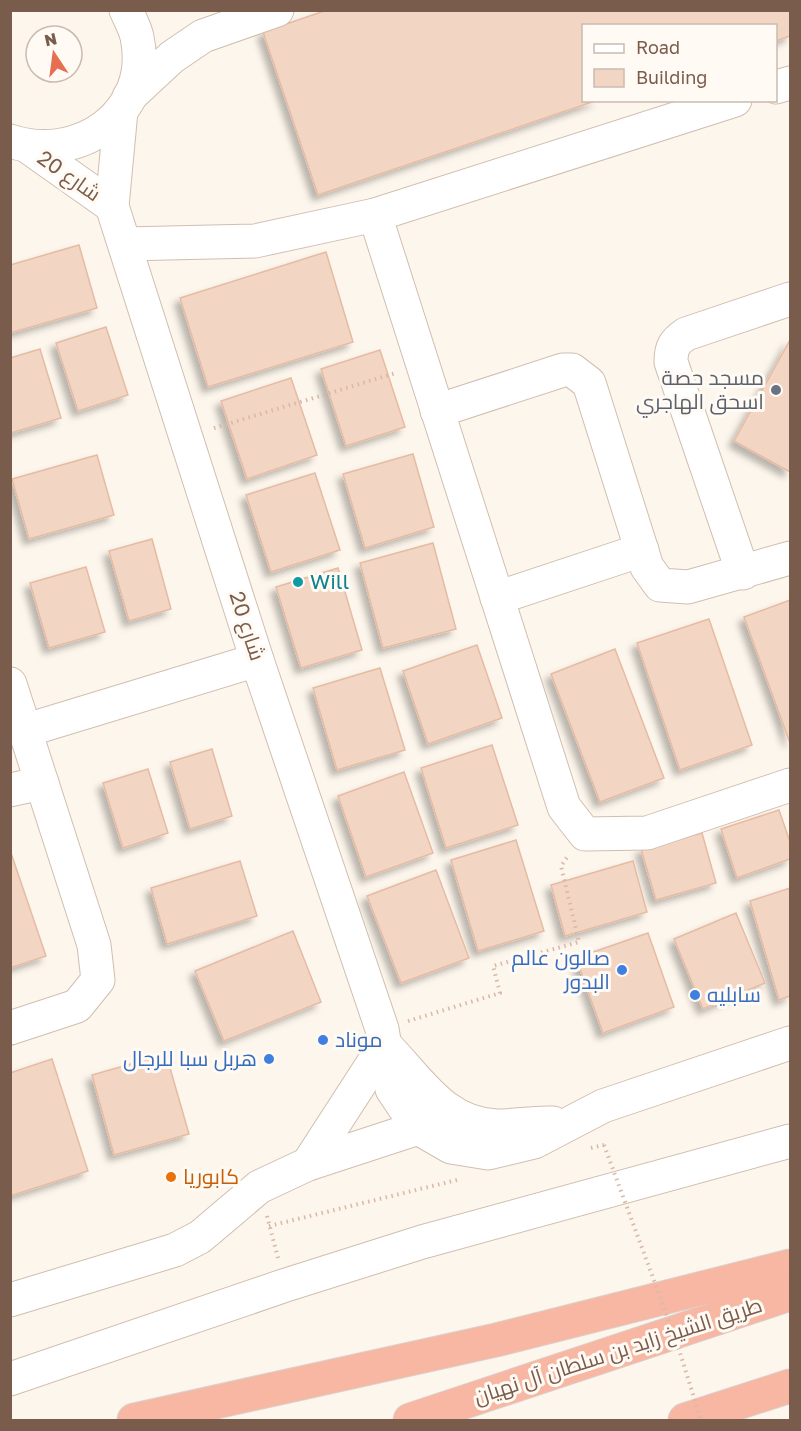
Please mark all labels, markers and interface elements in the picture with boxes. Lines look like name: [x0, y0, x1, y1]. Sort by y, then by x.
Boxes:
north arrow: [24, 24, 84, 84]
legend: [582, 24, 777, 102]
text: N: [42, 28, 59, 50]
text: Road: [636, 36, 680, 58]
text: Building: [636, 66, 707, 88]
street label: شارع 20: [32, 144, 106, 208]
place label: مسجد حصة اسحق الهاجري: [636, 364, 764, 418]
marker: مسجد حصة اسحق الهاجري: [769, 383, 783, 397]
place label: Will: [310, 568, 349, 594]
marker: Will: [291, 575, 305, 589]
street label: شارع 20: [223, 588, 271, 664]
place label: صالون عالم البدور: [511, 944, 610, 994]
marker: صالون عالم البدور: [615, 963, 629, 977]
place label: سابليه: [707, 981, 761, 1007]
marker: سابليه: [688, 988, 702, 1002]
place label: موناد: [335, 1026, 383, 1052]
marker: موناد: [316, 1033, 330, 1047]
place label: هربل سبا للرجال: [123, 1045, 257, 1072]
marker: هربل سبا للرجال: [262, 1052, 276, 1066]
place label: كابوريا: [183, 1163, 239, 1189]
marker: كابوريا: [164, 1170, 178, 1184]
street label: طريق الشيخ زايد بن سلطان آل نهيان: [470, 1291, 766, 1411]

